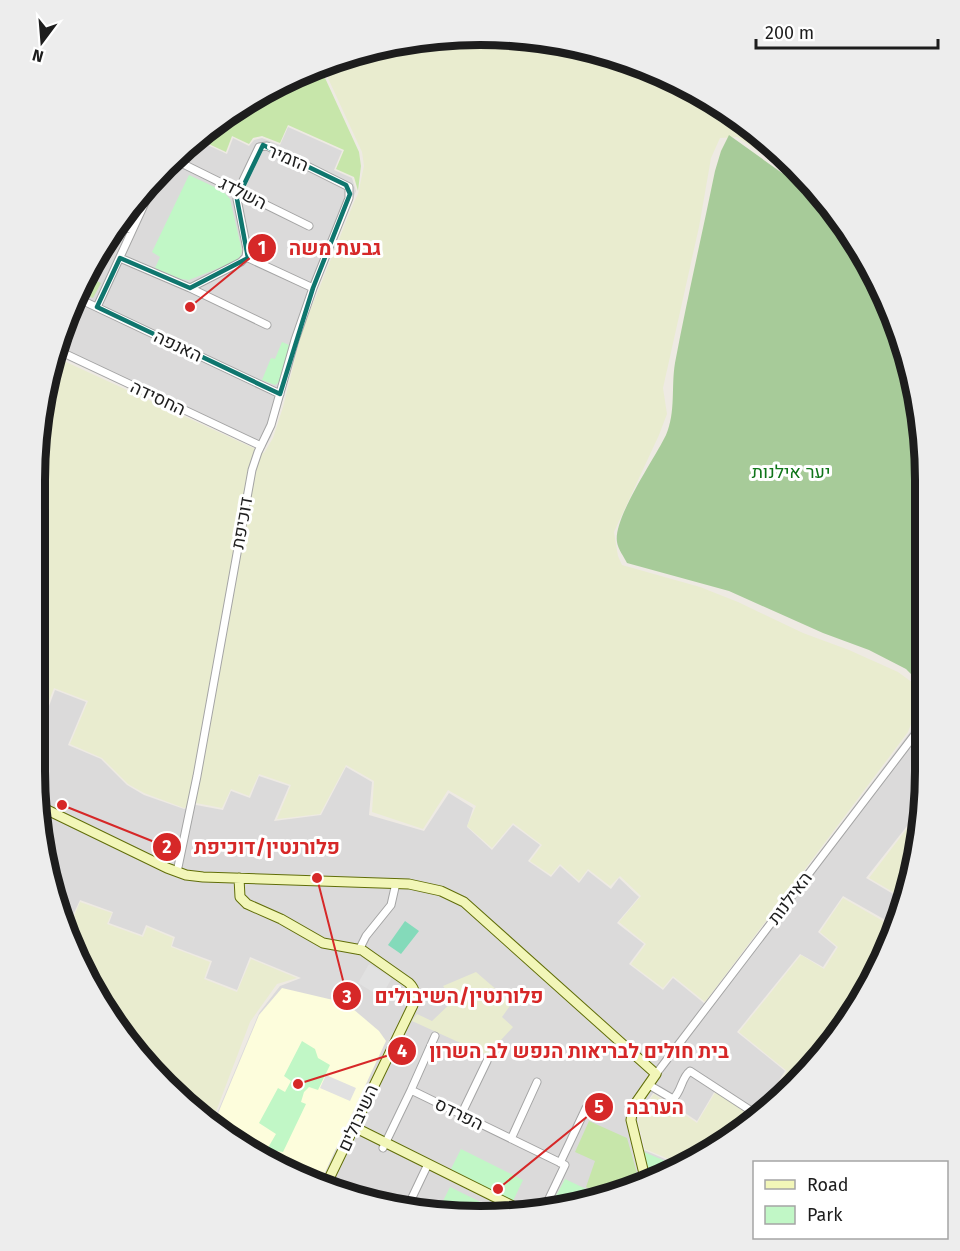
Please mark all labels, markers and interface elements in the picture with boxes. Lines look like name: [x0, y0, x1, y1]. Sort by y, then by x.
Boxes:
north arrow: [12, 12, 72, 72]
scale bar: [756, 12, 938, 50]
text: 200 m: [765, 22, 814, 44]
text: N: [30, 45, 46, 67]
street label: הזמיר: [264, 140, 312, 176]
street label: השלדג: [216, 172, 270, 214]
callout: גבעת משה: [247, 229, 393, 267]
text: גבעת משה: [289, 236, 381, 260]
text: 1: [258, 237, 266, 259]
street label: האנפה: [150, 325, 206, 367]
street label: החסידה: [127, 376, 189, 420]
park label: יער אילנות: [752, 461, 830, 483]
street label: דוכיפת: [227, 495, 257, 551]
callout: פלורנטין/דוכיפת: [152, 828, 352, 866]
text: פלורנטין/דוכיפת: [194, 835, 340, 859]
text: 2: [162, 836, 172, 858]
street label: האילנות: [763, 867, 817, 929]
callout: פלורנטין/השיבולים: [332, 977, 555, 1015]
text: פלורנטין/השיבולים: [375, 984, 543, 1008]
text: 3: [341, 986, 352, 1008]
callout: בית חולים לבריאות הנפש לב השרון: [387, 1032, 741, 1070]
text: בית חולים לבריאות הנפש לב השרון: [429, 1039, 729, 1063]
text: 4: [397, 1040, 407, 1062]
street label: השיבולים: [333, 1081, 383, 1155]
callout: הערבה: [584, 1088, 696, 1126]
street label: הפרדס: [431, 1093, 487, 1135]
text: הערבה: [626, 1095, 684, 1119]
text: 5: [594, 1096, 604, 1118]
legend: [753, 1161, 948, 1239]
text: Road: [807, 1174, 849, 1196]
text: Park: [807, 1204, 843, 1226]

